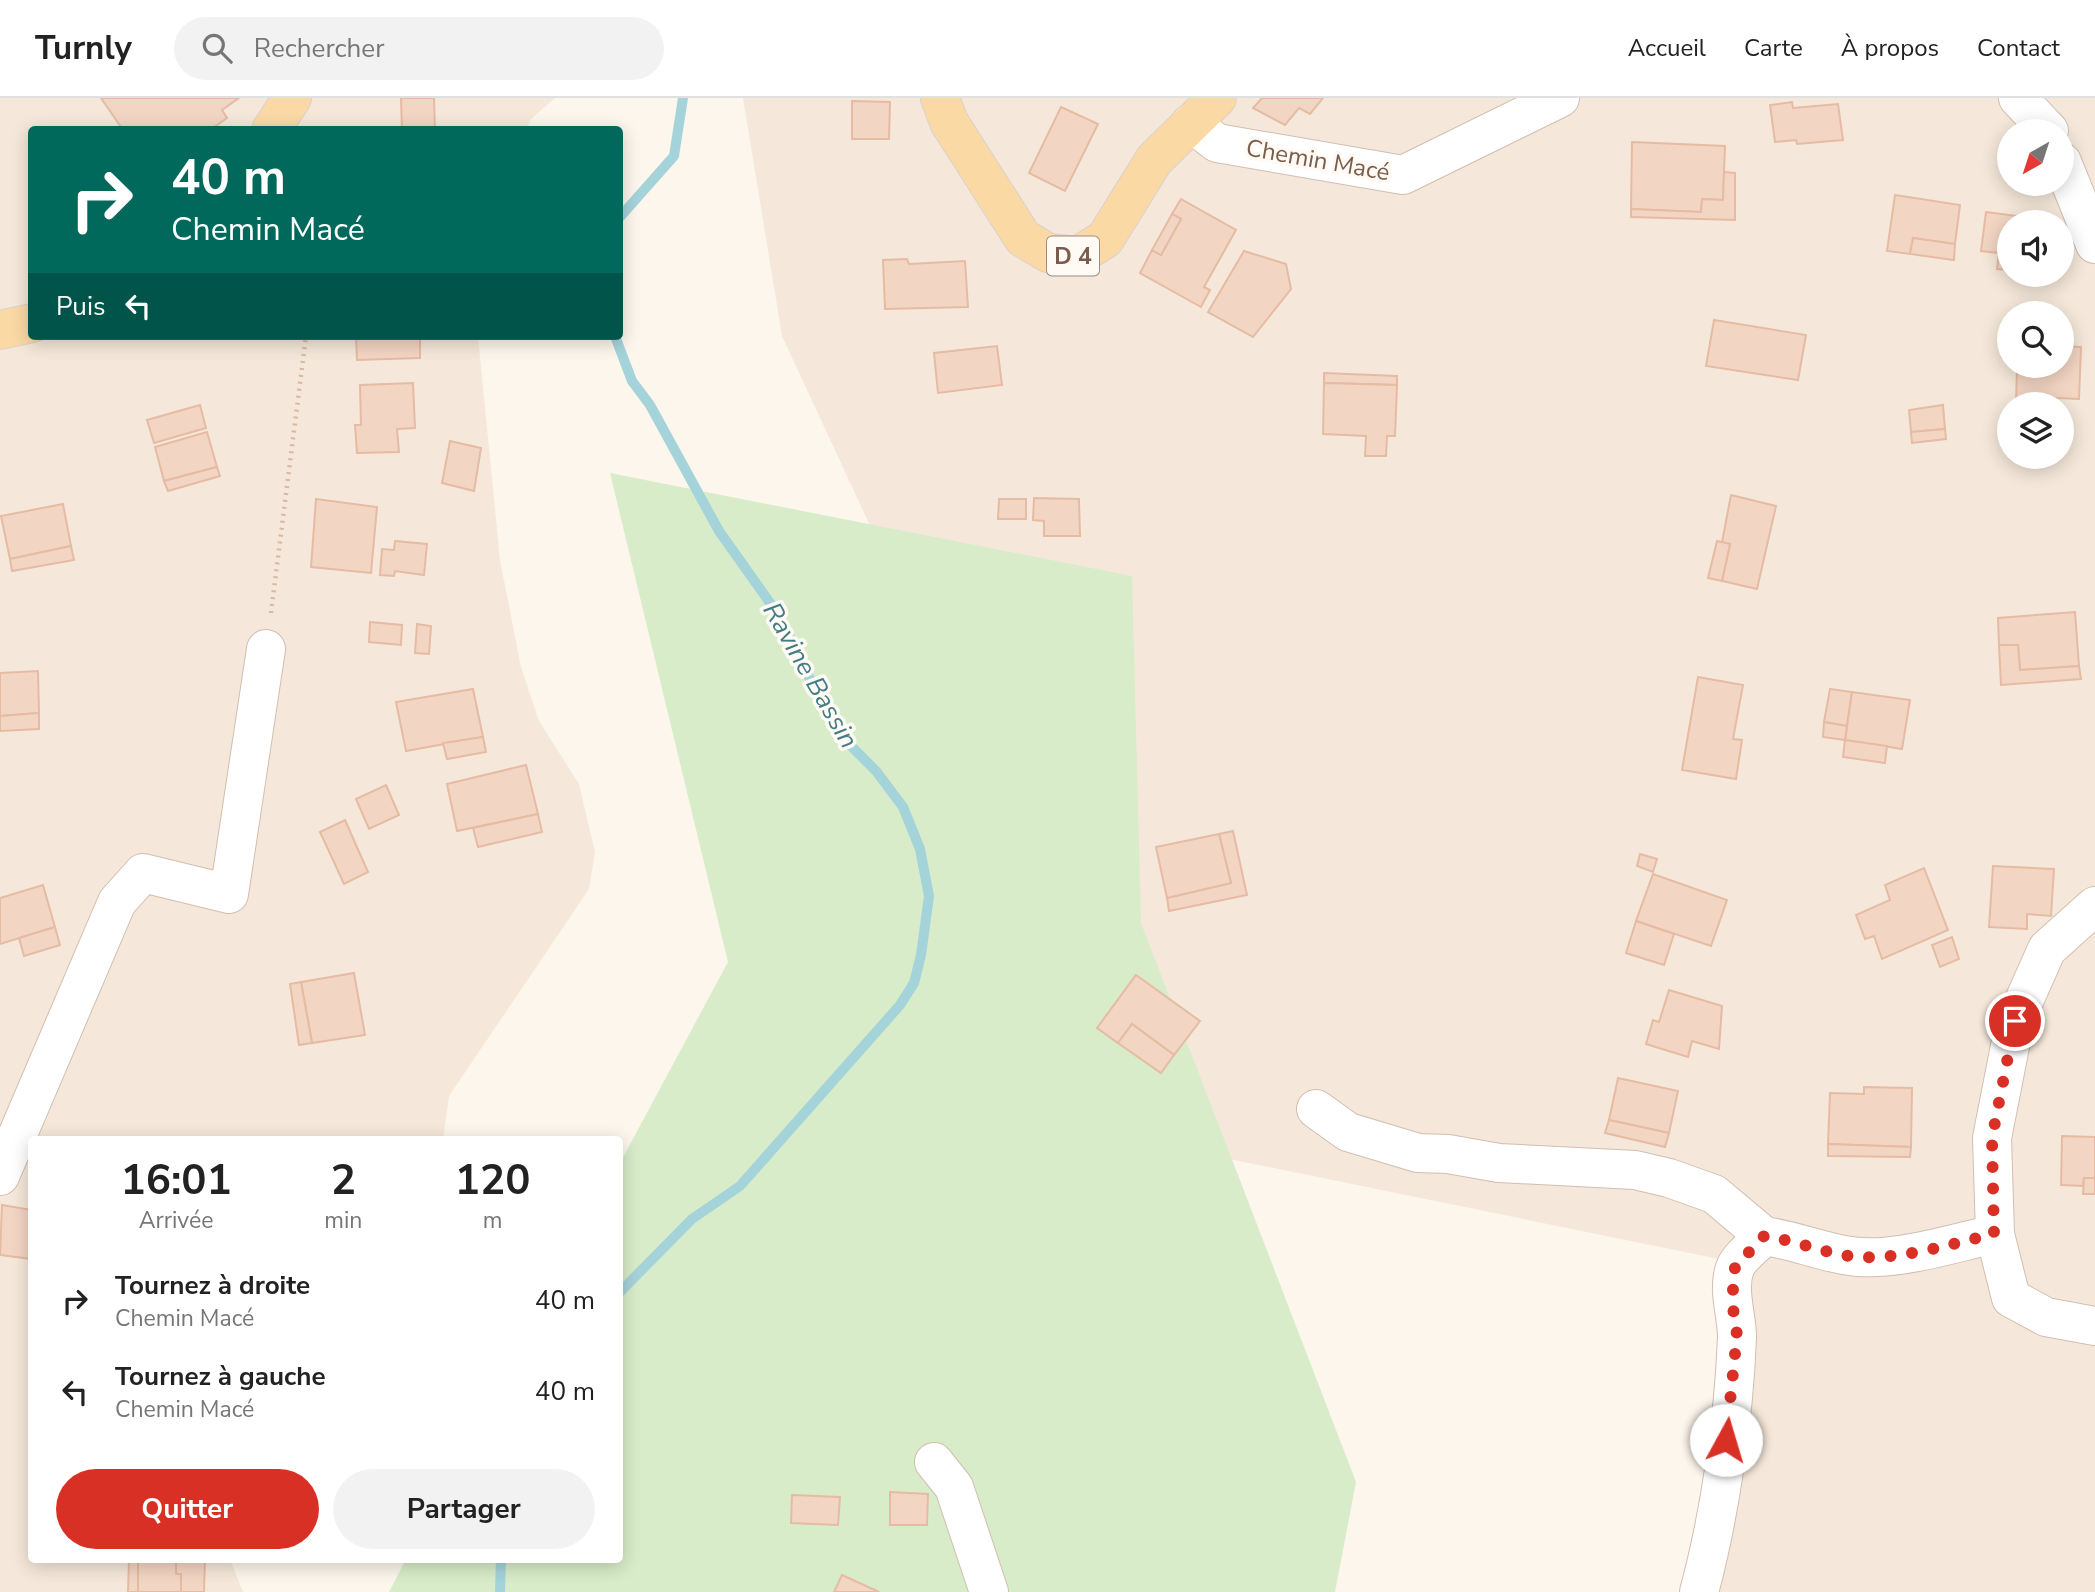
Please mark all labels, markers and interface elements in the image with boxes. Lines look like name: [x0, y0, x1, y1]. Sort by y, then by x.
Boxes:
search box: [174, 17, 664, 80]
text: Turnly: [35, 26, 132, 71]
icon: search: [198, 29, 236, 67]
text: Rechercher: [254, 31, 384, 66]
text: Accueil: [1628, 32, 1706, 64]
text: Carte: [1744, 32, 1803, 64]
text: À propos: [1841, 32, 1939, 64]
text: Contact: [1977, 32, 2060, 64]
north arrow: [1997, 119, 2074, 196]
map controls: [1997, 119, 2074, 469]
street label: Chemin Macé: [1244, 132, 1392, 188]
text: 40 m: [171, 144, 286, 211]
icon: right: [56, 154, 147, 245]
text: Chemin Macé: [171, 208, 365, 251]
button: sound: [1997, 210, 2074, 287]
road number: D 4: [1047, 237, 1099, 276]
icon: left: [119, 287, 157, 325]
text: Puis: [56, 289, 105, 324]
button: search: [1997, 301, 2074, 378]
button: layers: [1997, 392, 2074, 469]
water label: Ravine Bassin: [755, 596, 866, 755]
pin: [1985, 991, 2045, 1051]
icon: arrive: [1996, 1002, 2034, 1040]
text: 16:01: [121, 1152, 232, 1209]
text: 2: [331, 1152, 356, 1209]
text: 120: [455, 1152, 530, 1209]
text: Arrivée: [139, 1205, 213, 1236]
text: min: [324, 1205, 362, 1236]
text: m: [483, 1205, 503, 1236]
text: Tournez à droite: [115, 1268, 310, 1303]
icon: right: [56, 1282, 94, 1320]
text: 40 m: [535, 1283, 595, 1318]
text: Chemin Macé: [115, 1303, 254, 1334]
text: Tournez à gauche: [115, 1359, 326, 1394]
icon: left: [56, 1373, 94, 1411]
text: 40 m: [535, 1374, 595, 1409]
text: Chemin Macé: [115, 1394, 254, 1425]
position arrow: [1689, 1403, 1763, 1477]
button: Quitter: [56, 1469, 319, 1549]
button: Partager: [333, 1469, 595, 1549]

